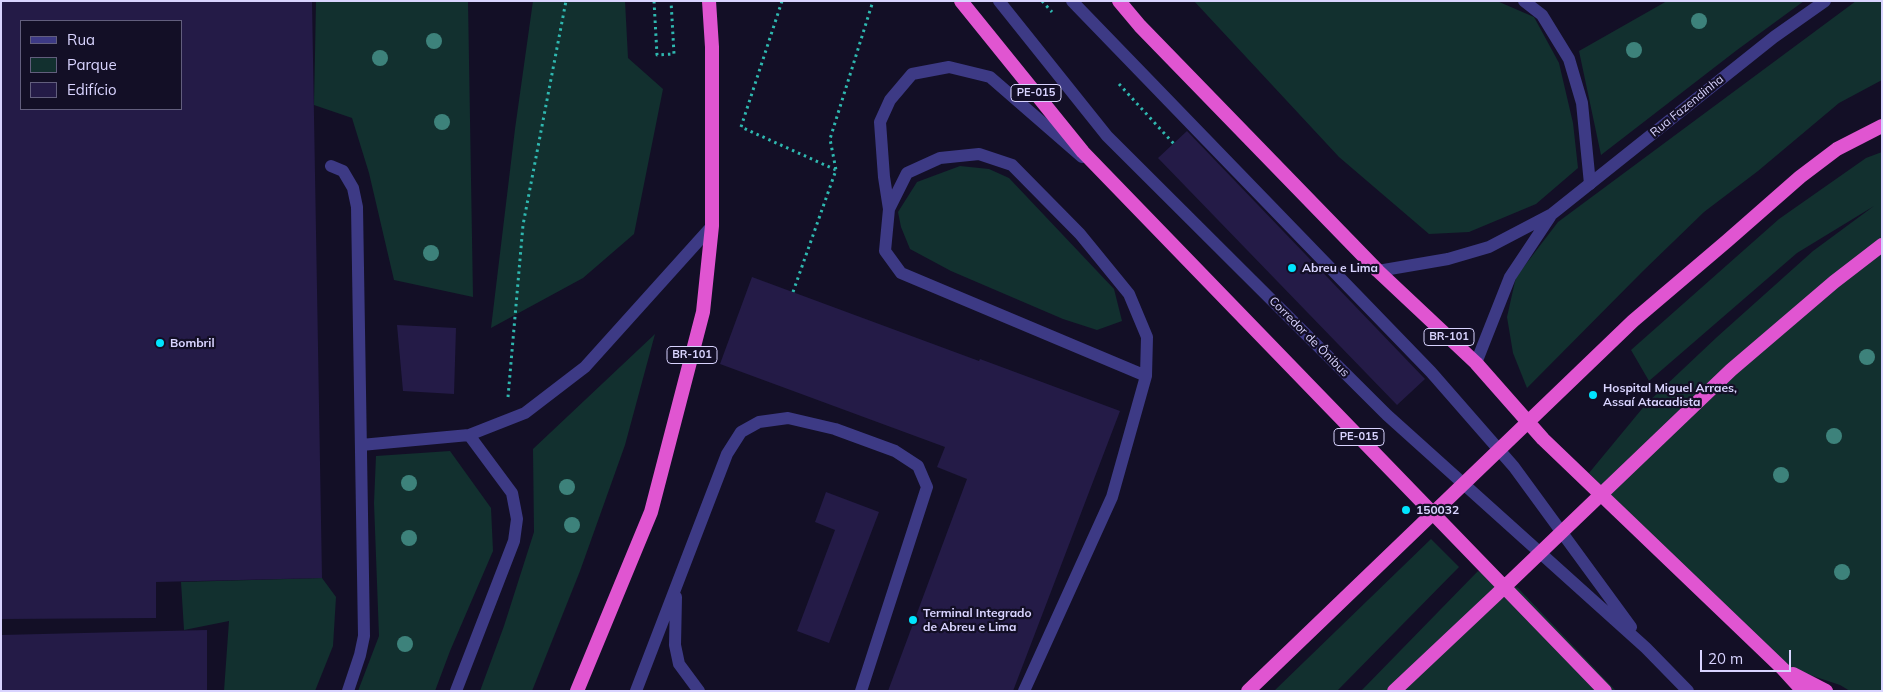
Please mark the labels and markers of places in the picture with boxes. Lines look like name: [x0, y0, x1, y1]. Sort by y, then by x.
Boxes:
place label: Abreu e Lima: [1302, 261, 1378, 275]
marker: Abreu e Lima: [1286, 262, 1298, 274]
place label: Bombril: [170, 336, 215, 350]
marker: Bombril: [154, 337, 166, 349]
place label: Hospital Miguel Arraes, Assaí Atacadista: [1603, 381, 1737, 409]
marker: Hospital Miguel Arraes, Assaí Atacadista: [1587, 389, 1599, 401]
place label: 150032: [1416, 503, 1459, 517]
marker: 150032: [1400, 504, 1412, 516]
place label: Terminal Integrado de Abreu e Lima: [923, 606, 1032, 634]
marker: Terminal Integrado de Abreu e Lima: [907, 614, 919, 626]

